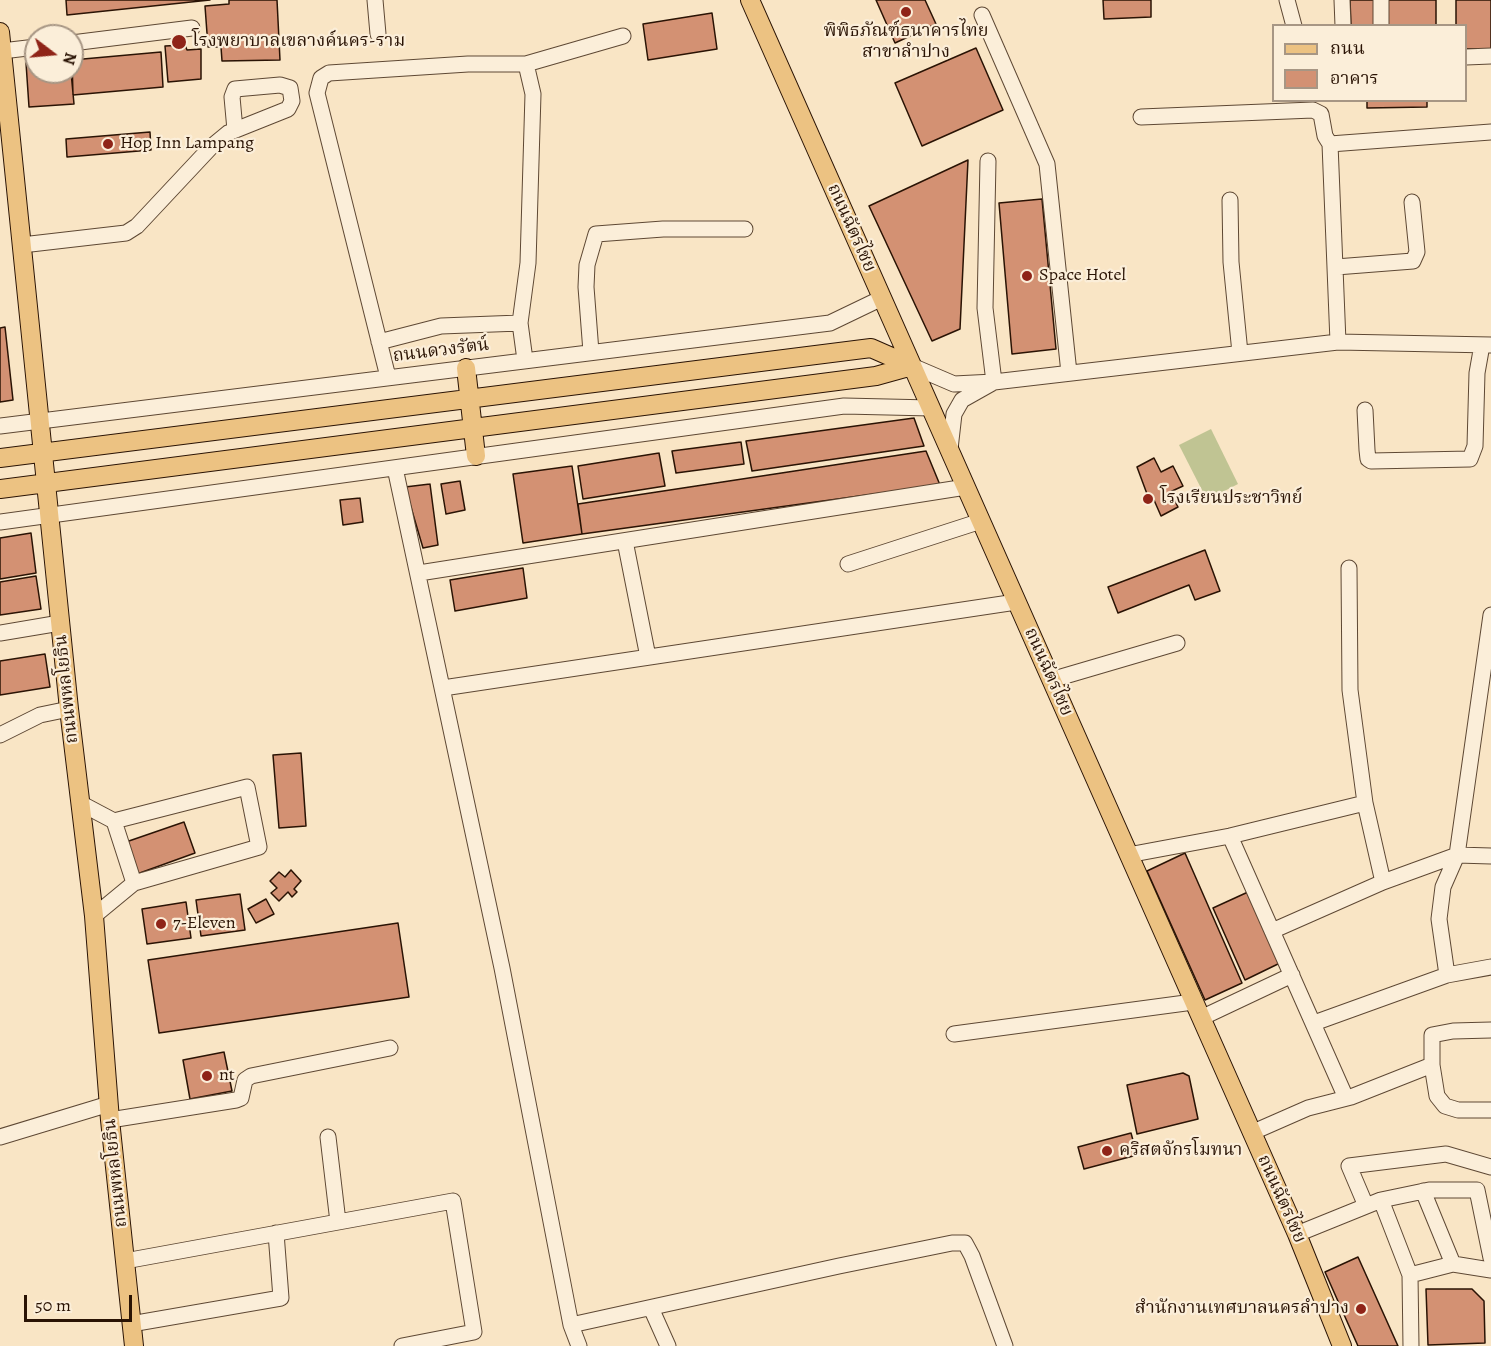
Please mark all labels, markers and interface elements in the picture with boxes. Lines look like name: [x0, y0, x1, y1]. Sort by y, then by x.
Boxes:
marker: พิพิธภัณฑ์ธนาคารไทย สาขาลำปาง: [899, 5, 913, 19]
place label: พิพิธภัณฑ์ธนาคารไทย สาขาลำปาง: [824, 21, 988, 63]
north arrow: [24, 24, 84, 84]
legend: [1272, 24, 1467, 102]
place label: โรงพยาบาลเขลางค์นคร-ราม: [192, 31, 405, 53]
marker: โรงพยาบาลเขลางค์นคร-ราม: [170, 33, 188, 51]
text: ถนน: [1330, 36, 1365, 60]
text: N: [57, 50, 82, 67]
text: อาคาร: [1330, 66, 1379, 90]
place label: Hop Inn Lampang: [120, 133, 254, 155]
marker: Hop Inn Lampang: [101, 137, 115, 151]
street label: ถนนฉัตรไชย: [822, 180, 880, 276]
place label: Space Hotel: [1039, 265, 1126, 287]
marker: Space Hotel: [1020, 269, 1034, 283]
street label: ถนนดวงรัตน์: [392, 334, 490, 368]
place label: โรงเรียนประชาวิทย์: [1160, 488, 1303, 510]
marker: โรงเรียนประชาวิทย์: [1141, 492, 1155, 506]
street label: ถนนฉัตรไชย: [1019, 624, 1077, 720]
street label: ถนนพหลโยธิน: [51, 633, 83, 745]
place label: 7-Eleven: [173, 913, 236, 935]
marker: 7-Eleven: [154, 917, 168, 931]
place label: nt: [219, 1065, 235, 1087]
marker: nt: [200, 1069, 214, 1083]
street label: ถนนพหลโยธิน: [100, 1117, 132, 1229]
place label: คริสตจักรโมทนา: [1119, 1140, 1242, 1162]
marker: คริสตจักรโมทนา: [1100, 1144, 1114, 1158]
street label: ถนนฉัตรไชย: [1252, 1151, 1310, 1247]
scale bar: [27, 1283, 135, 1321]
text: 50 m: [35, 1293, 71, 1317]
place label: สำนักงานเทศบาลนครลำปาง: [1135, 1298, 1349, 1320]
marker: สำนักงานเทศบาลนครลำปาง: [1354, 1302, 1368, 1316]

